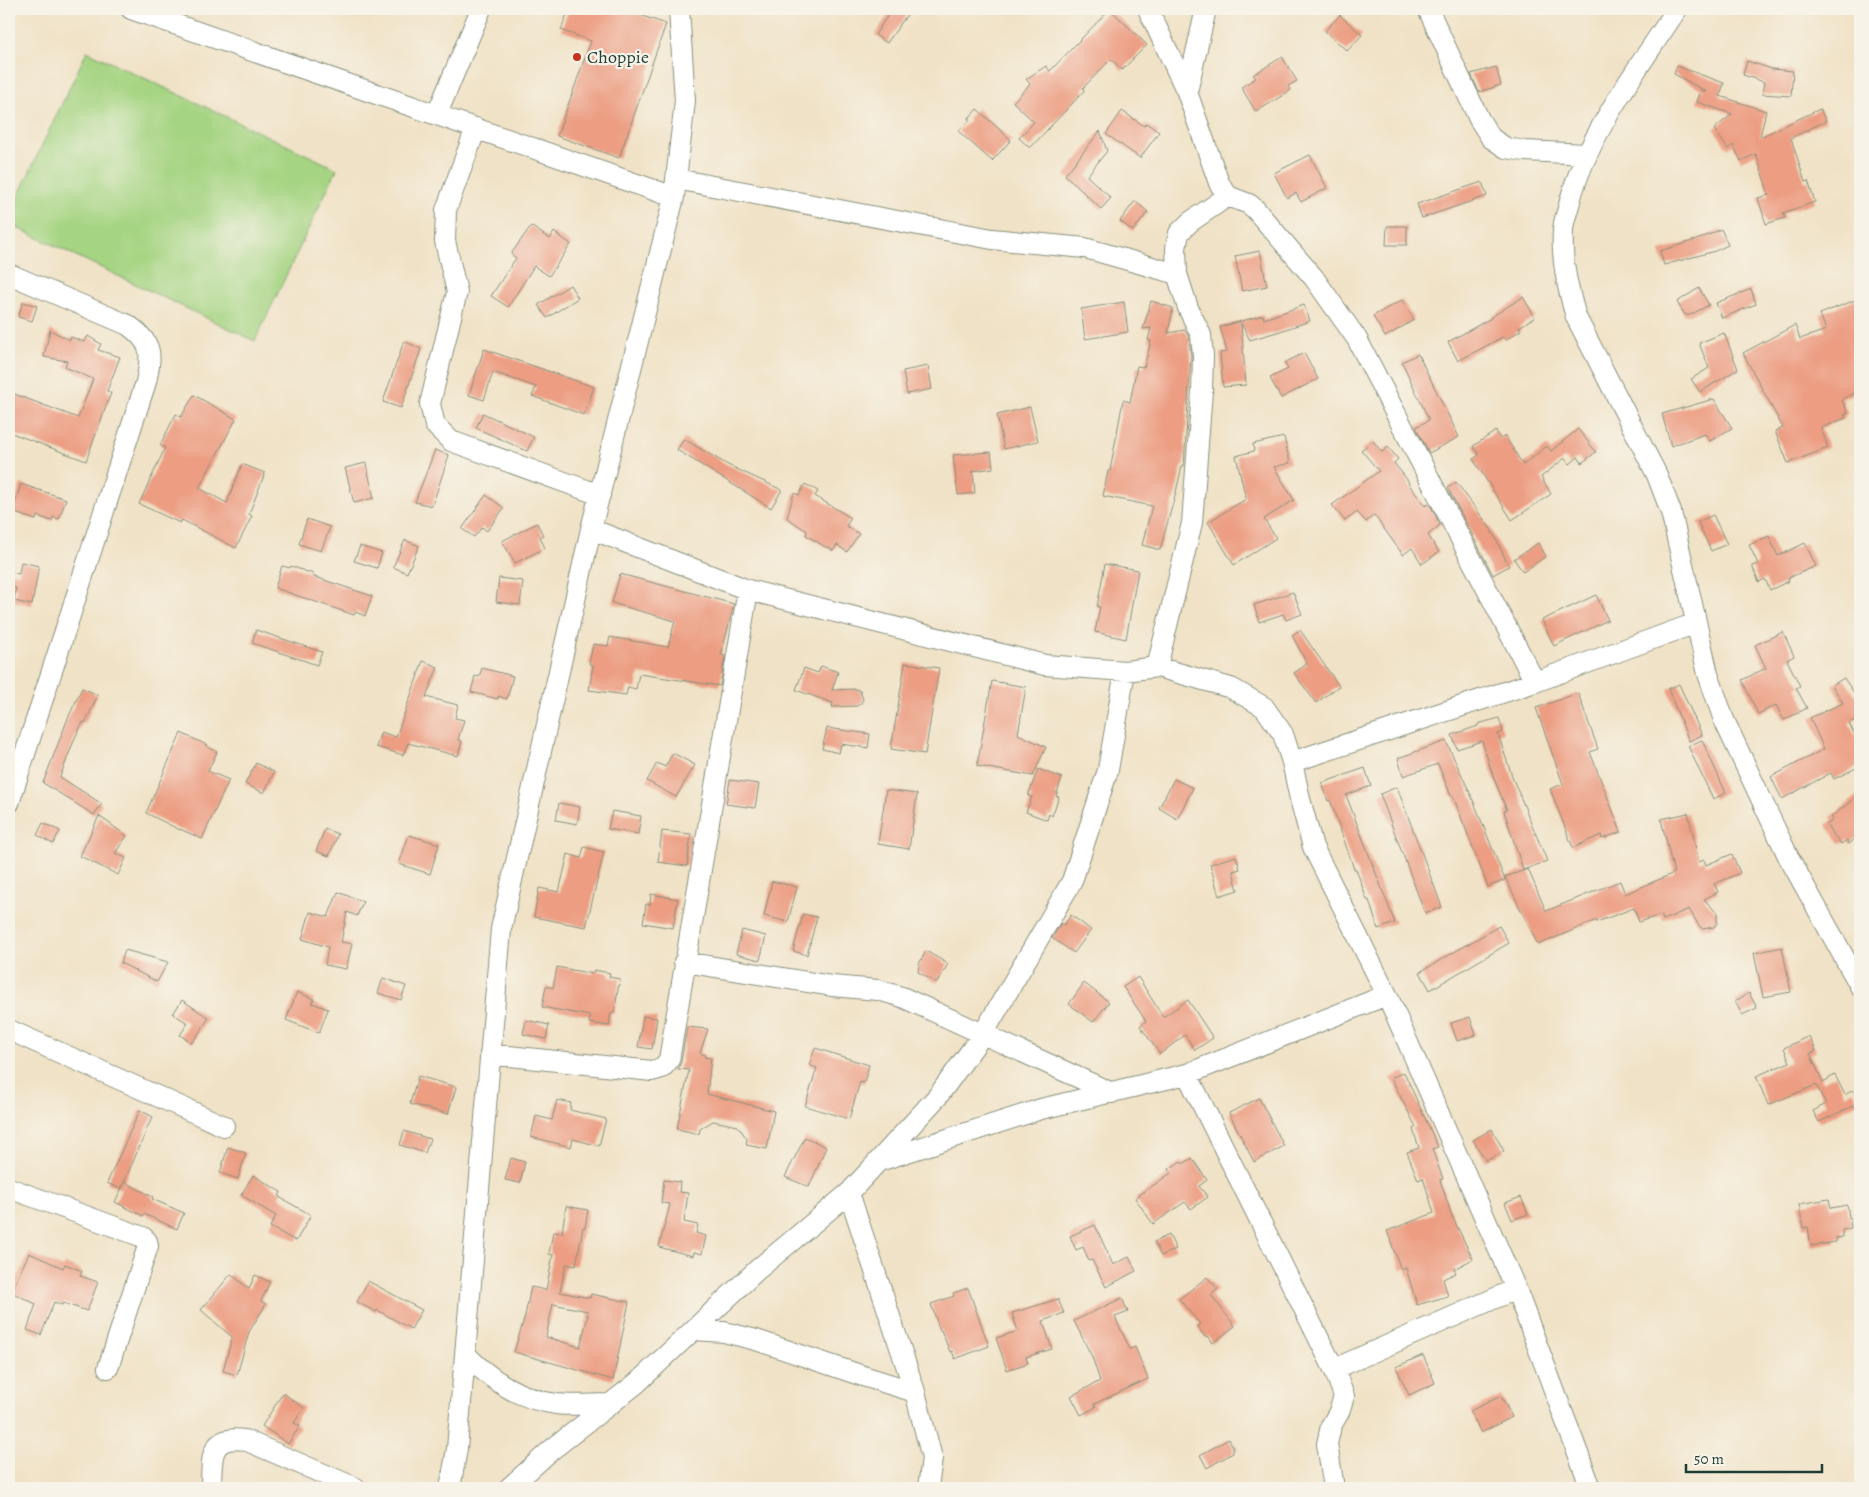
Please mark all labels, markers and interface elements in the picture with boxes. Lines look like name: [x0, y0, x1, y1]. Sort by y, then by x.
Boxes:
place label: Choppie: [587, 45, 649, 69]
marker: Choppie: [571, 51, 583, 63]
scale bar: [1686, 1442, 1823, 1474]
text: 50 m: [1694, 1449, 1724, 1469]

